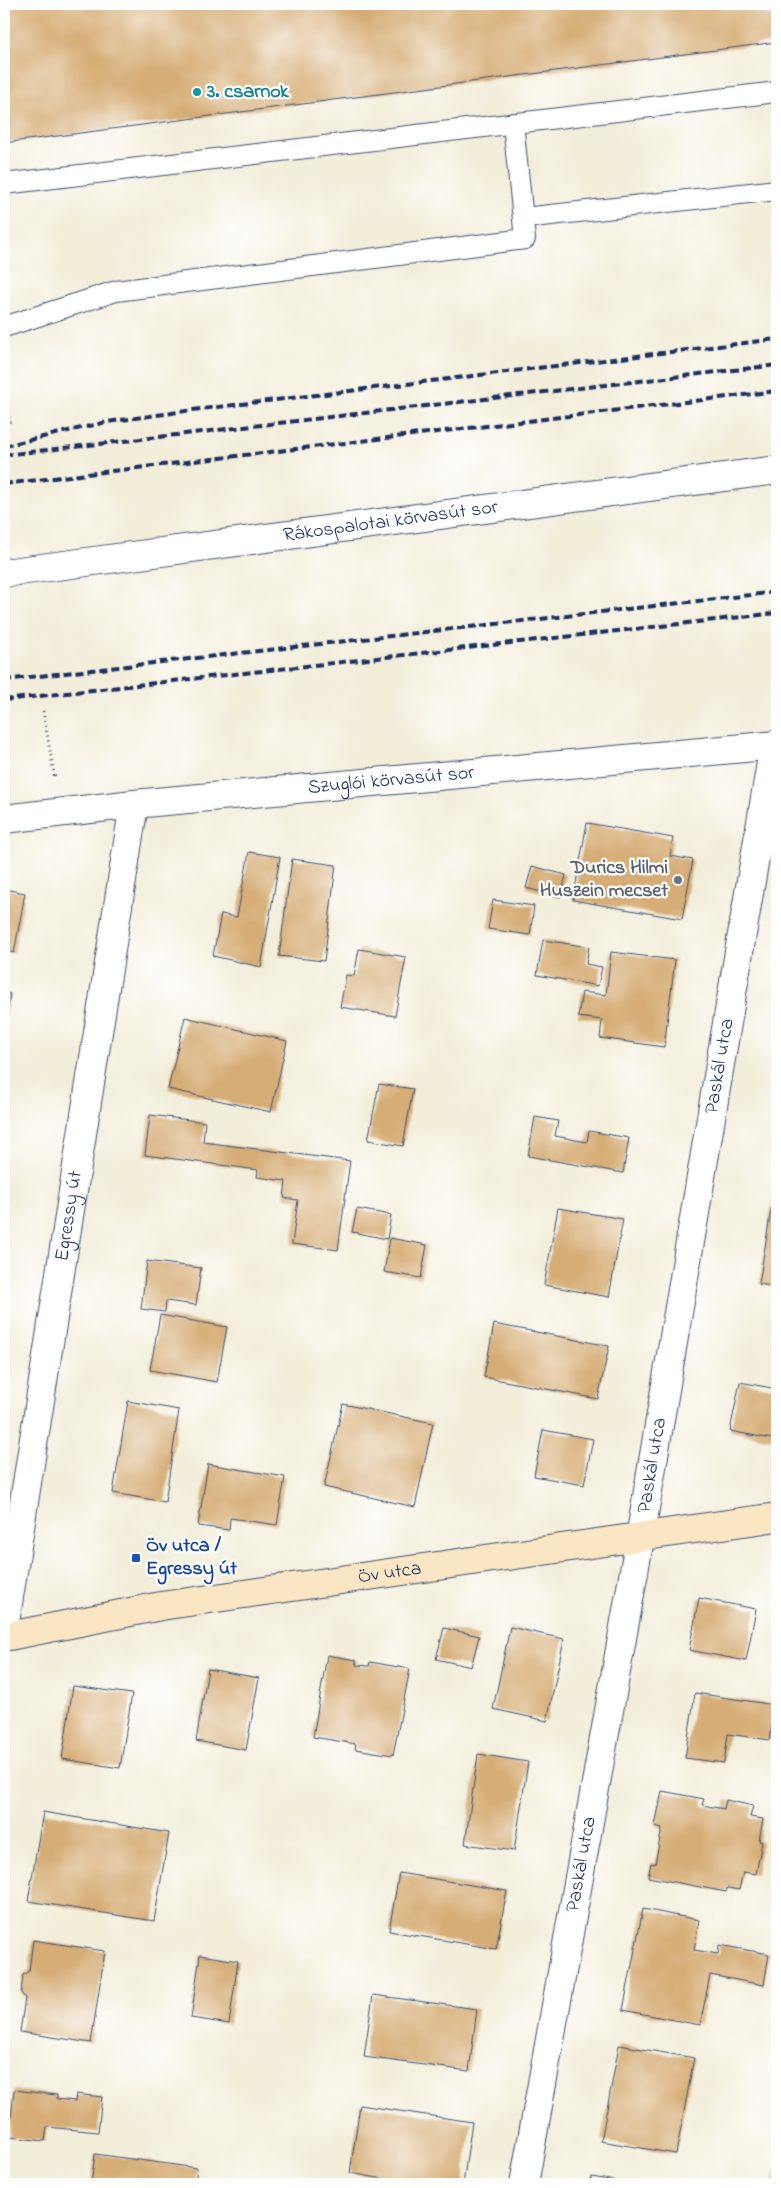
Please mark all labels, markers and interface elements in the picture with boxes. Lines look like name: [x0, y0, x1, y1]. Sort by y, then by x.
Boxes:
place label: 3. csarnok: [206, 78, 290, 107]
marker: 3. csarnok: [191, 86, 203, 98]
street label: Rákospalotai körvasút sor: [282, 493, 500, 550]
street label: Szuglói körvasút sor: [306, 758, 476, 802]
place label: Durics Hilmi Huszein mecset: [540, 854, 668, 906]
marker: Durics Hilmi Huszein mecset: [672, 874, 684, 886]
street label: Paskál utca: [697, 1016, 742, 1116]
street label: Egressy út: [48, 1169, 91, 1263]
street label: Paskál utca: [630, 1415, 675, 1515]
place label: Öv utca / Egressy út: [146, 1532, 237, 1585]
marker: Öv utca / Egressy út: [130, 1552, 142, 1564]
street label: Öv utca: [356, 1554, 423, 1592]
street label: Paskál utca: [559, 1814, 604, 1914]

